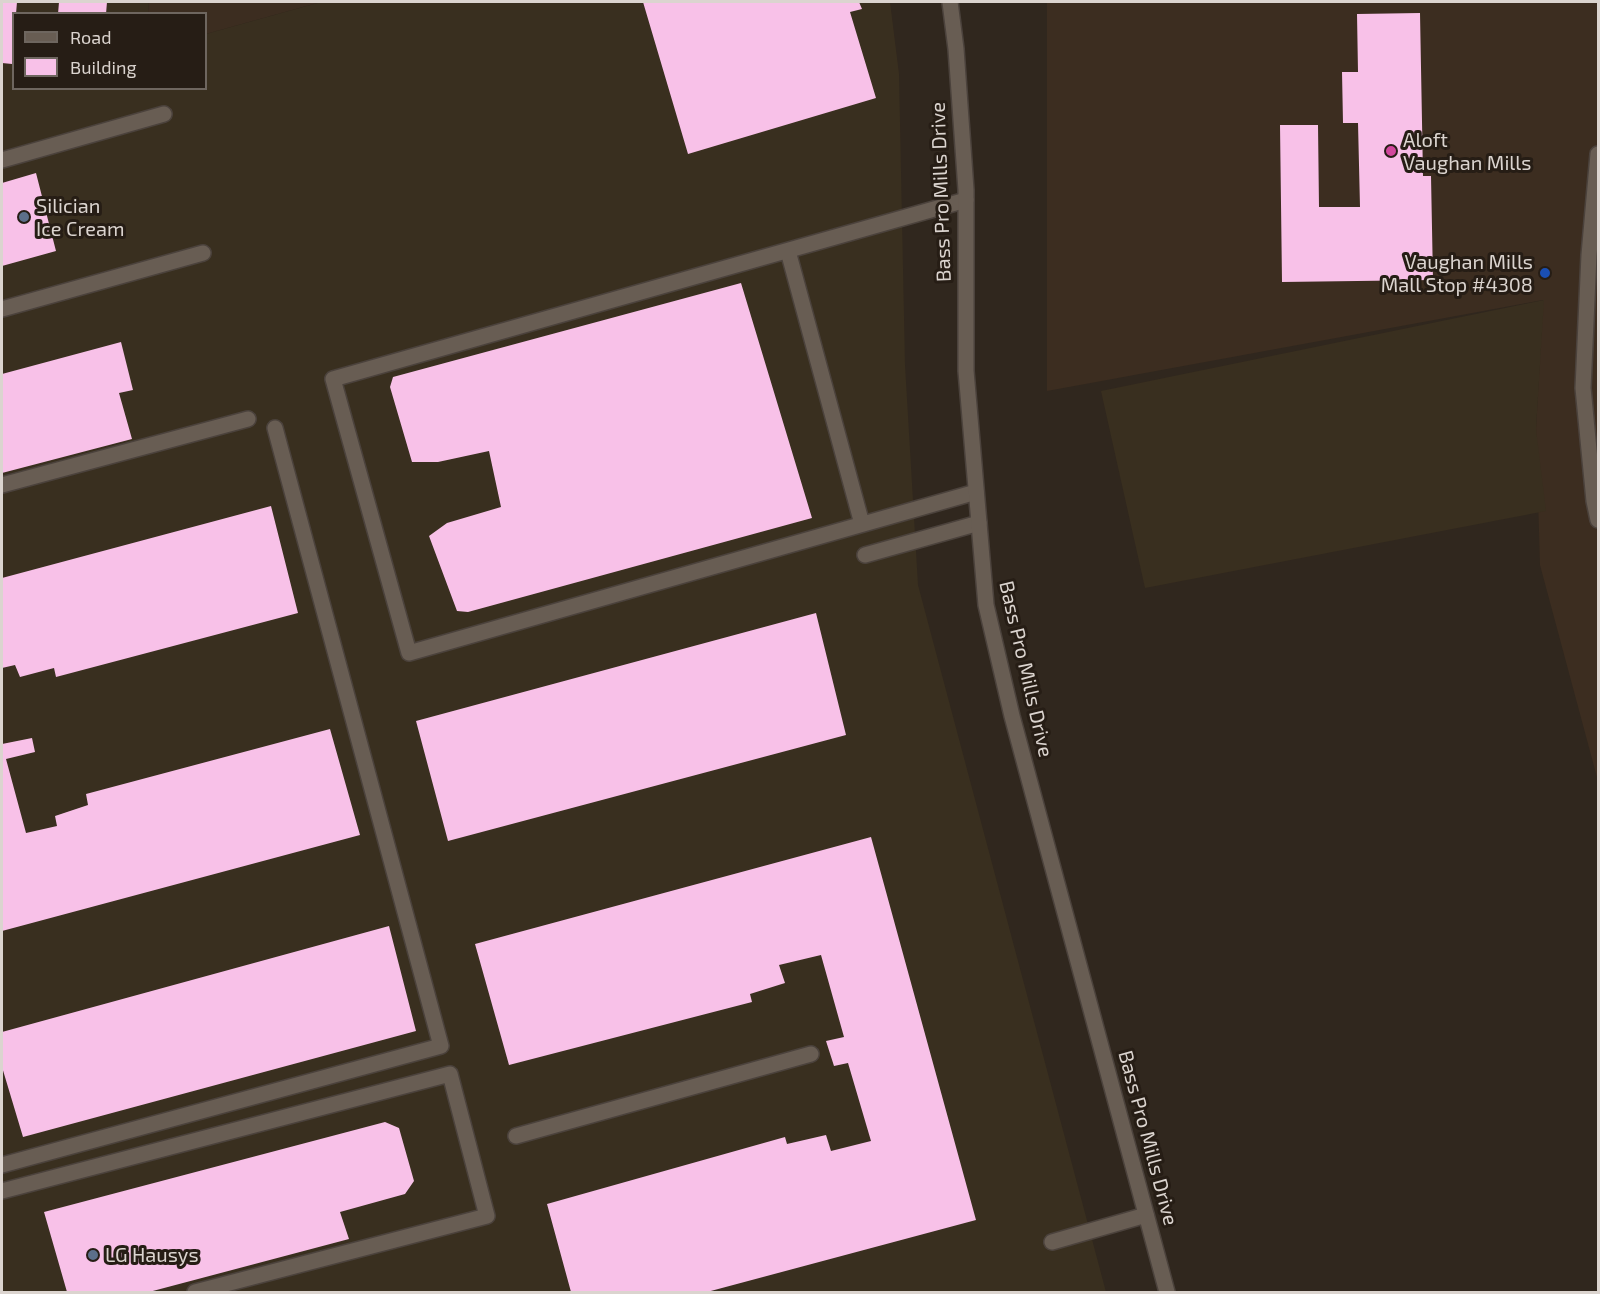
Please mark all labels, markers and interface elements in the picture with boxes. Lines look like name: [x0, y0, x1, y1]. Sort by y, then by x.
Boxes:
legend: [12, 12, 207, 90]
text: Road: [70, 26, 111, 48]
text: Building: [70, 56, 137, 78]
street label: Bass Pro Mills Drive: [926, 102, 956, 282]
place label: Aloft Vaughan Mills: [1403, 128, 1531, 175]
marker: Aloft Vaughan Mills: [1384, 144, 1398, 158]
place label: Silician Ice Cream: [36, 194, 124, 241]
marker: Silician Ice Cream: [17, 210, 31, 224]
place label: Vaughan Mills Mall Stop #4308: [1381, 250, 1533, 297]
marker: Vaughan Mills Mall Stop #4308: [1538, 266, 1552, 280]
street label: Bass Pro Mills Drive: [994, 579, 1058, 759]
street label: Bass Pro Mills Drive: [1113, 1048, 1183, 1228]
place label: LG Hausys: [105, 1243, 199, 1267]
marker: LG Hausys: [86, 1248, 100, 1262]

